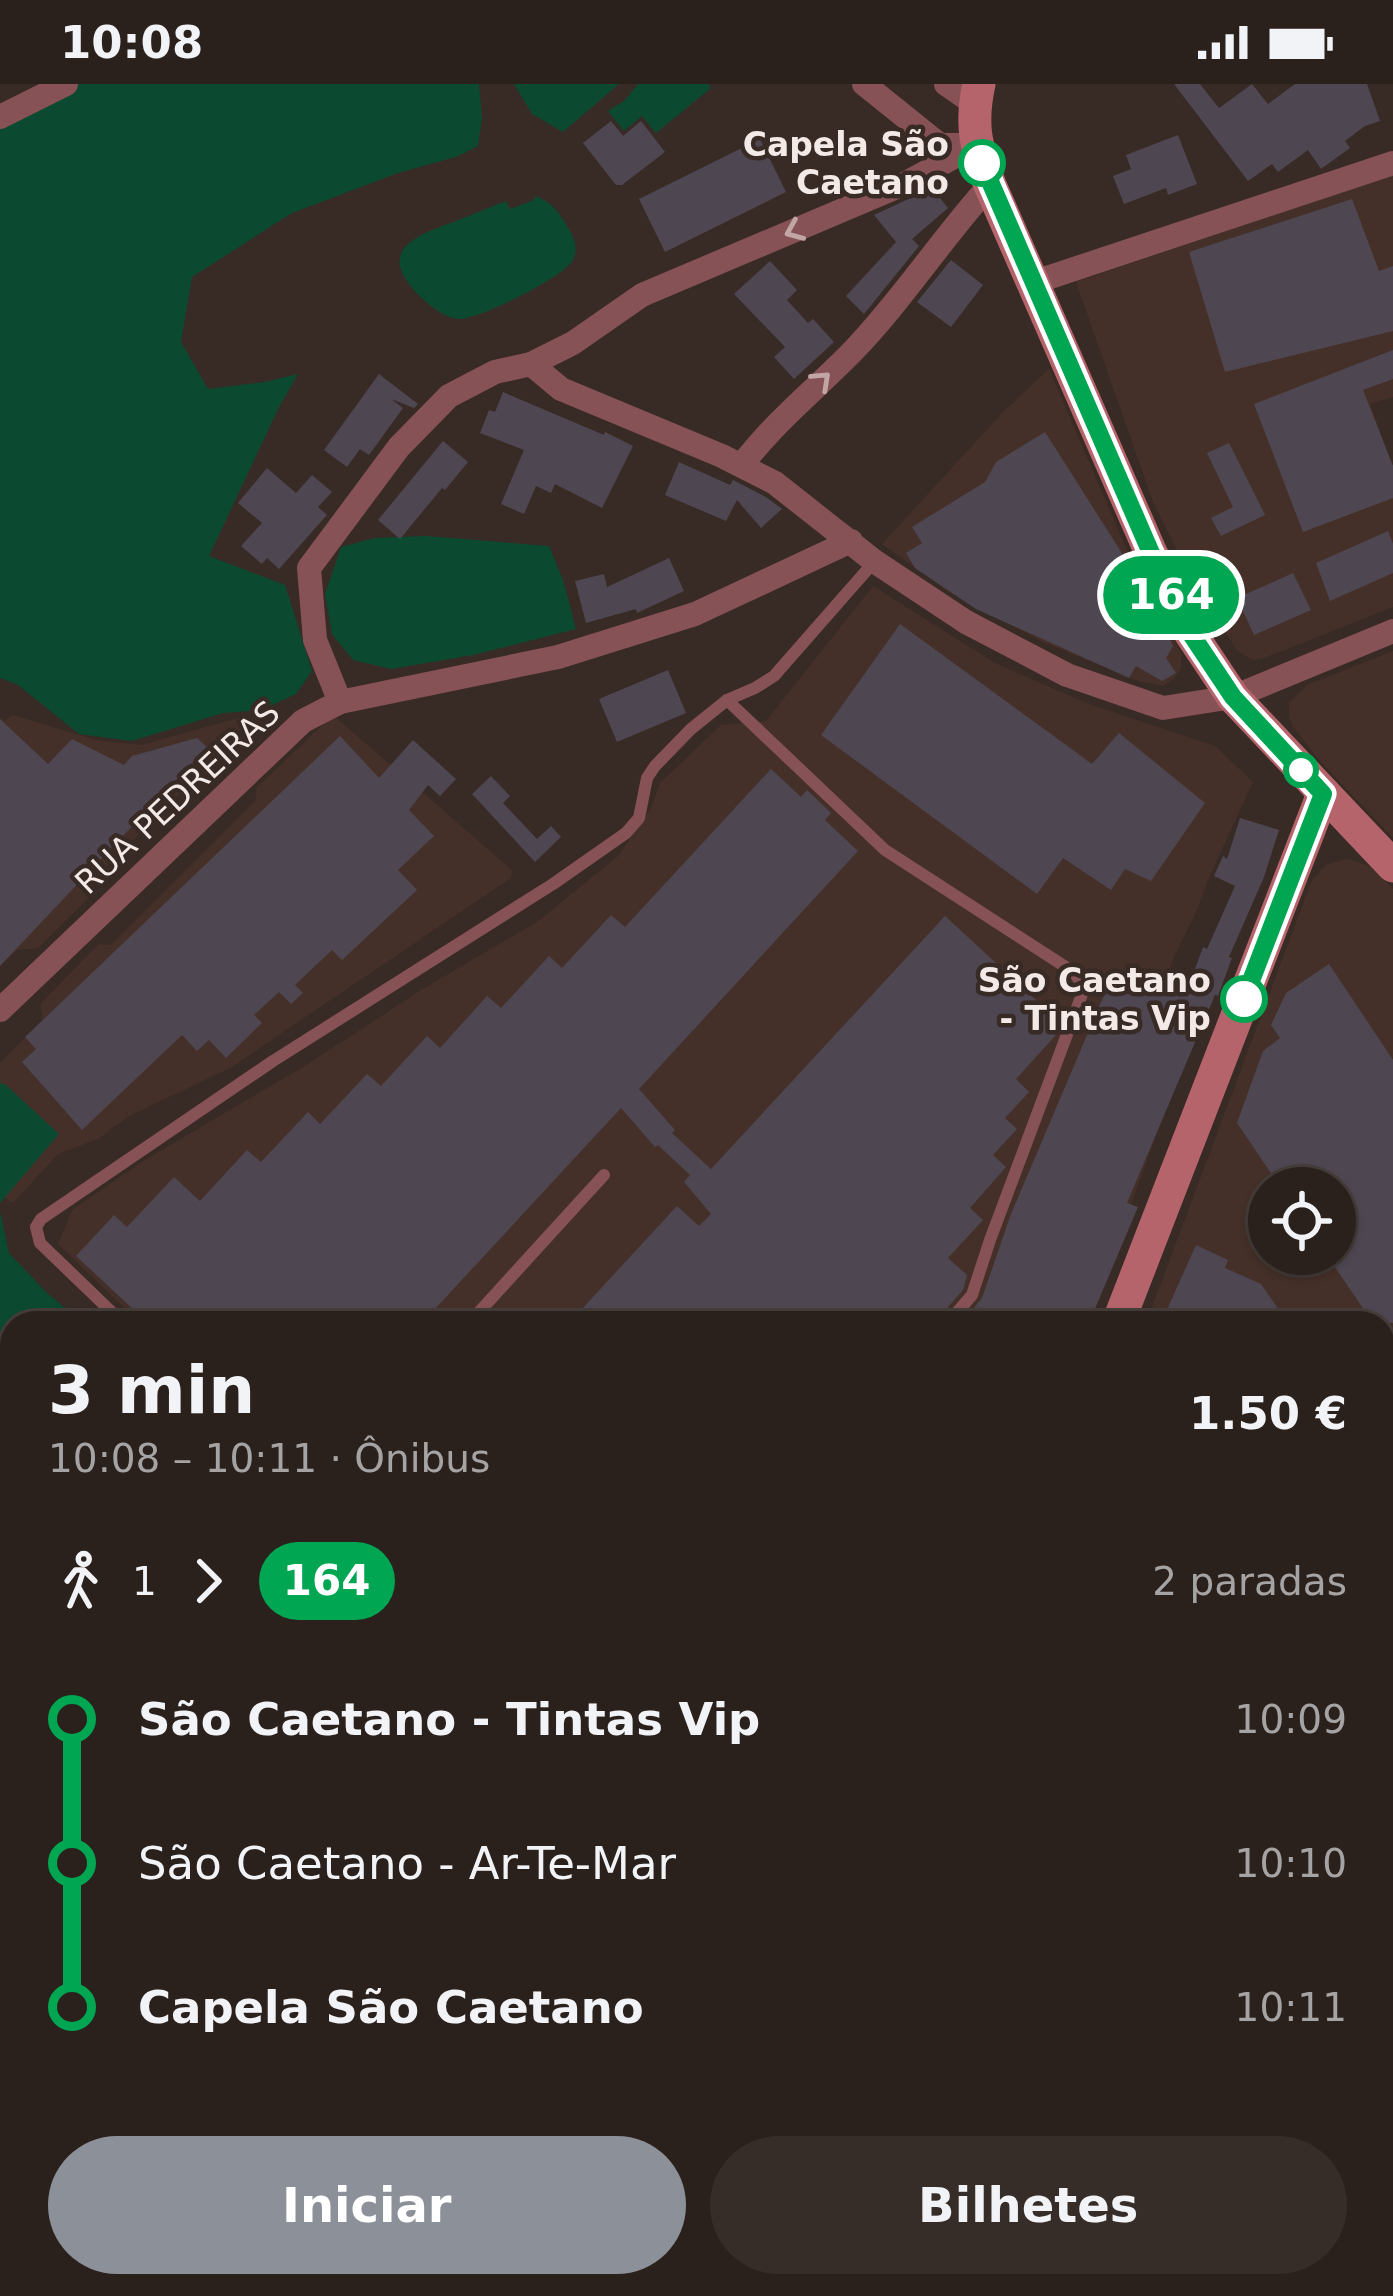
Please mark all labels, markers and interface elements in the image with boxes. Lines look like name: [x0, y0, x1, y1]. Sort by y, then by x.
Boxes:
text: 10:08: [60, 16, 203, 69]
place label: Capela São Caetano: [743, 125, 949, 202]
marker: Capela São Caetano: [960, 141, 1004, 185]
one-way arrow: [785, 216, 807, 240]
one-way arrow: [808, 372, 830, 394]
line badge: 164: [1102, 556, 1240, 634]
text: 164: [1127, 570, 1215, 619]
street label: RUA PEDREIRAS: [67, 693, 288, 902]
unlabelled marker: [1285, 754, 1317, 786]
place label: São Caetano - Tintas Vip: [978, 961, 1211, 1038]
marker: São Caetano - Tintas Vip: [1222, 977, 1266, 1021]
map controls: [1248, 1167, 1356, 1275]
button: locate: [1248, 1167, 1356, 1275]
text: 3 min: [48, 1352, 255, 1429]
text: 1.50 €: [1189, 1387, 1347, 1440]
text: 10:08 – 10:11 · Ônibus: [48, 1436, 490, 1481]
icon: walk: [48, 1548, 114, 1614]
icon: forward: [175, 1548, 241, 1614]
text: 164: [283, 1556, 371, 1605]
text: 1: [132, 1559, 157, 1604]
text: 2 paradas: [1152, 1559, 1347, 1604]
text: São Caetano - Tintas Vip: [138, 1693, 760, 1746]
text: 10:09: [1235, 1697, 1347, 1742]
text: São Caetano - Ar-Te-Mar: [138, 1837, 676, 1890]
text: 10:10: [1235, 1841, 1347, 1886]
text: Capela São Caetano: [138, 1981, 644, 2034]
text: 10:11: [1235, 1985, 1347, 2030]
button: Iniciar: [48, 2136, 686, 2274]
button: Bilhetes: [710, 2136, 1347, 2274]

